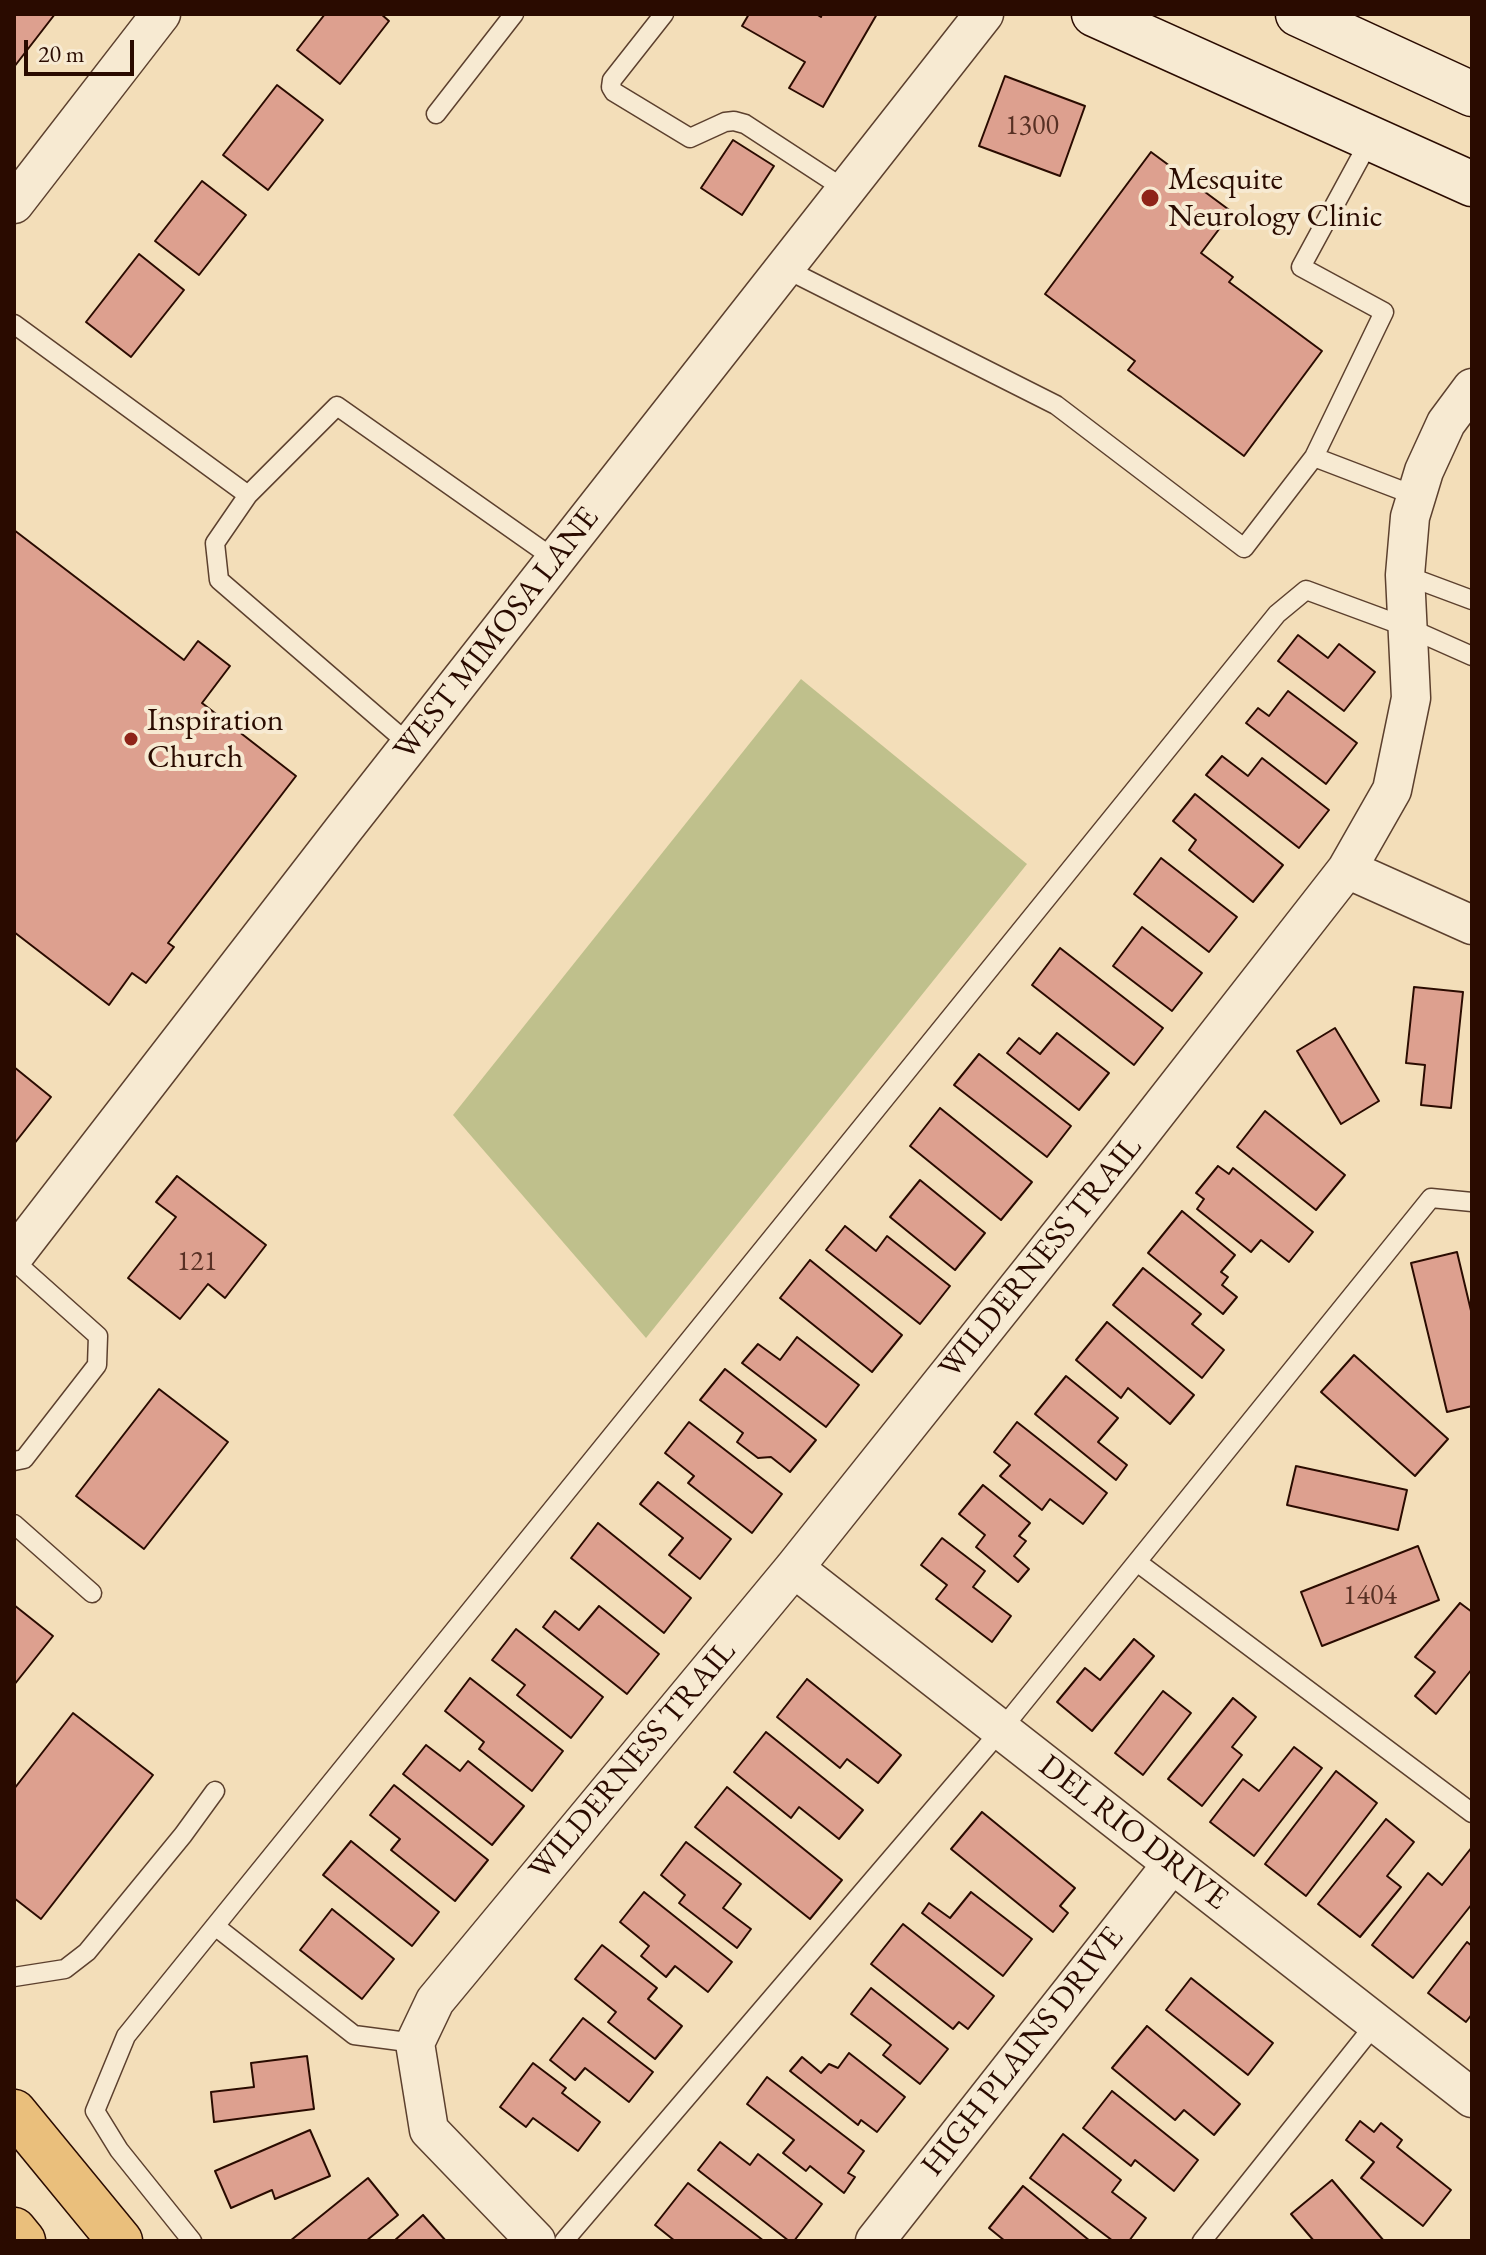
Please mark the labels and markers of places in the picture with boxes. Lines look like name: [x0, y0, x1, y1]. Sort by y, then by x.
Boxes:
place label: Mesquite Neurology Clinic: [1168, 161, 1383, 236]
marker: Mesquite Neurology Clinic: [1139, 187, 1161, 209]
place label: Inspiration Church: [147, 702, 284, 777]
marker: Inspiration Church: [122, 730, 140, 748]

